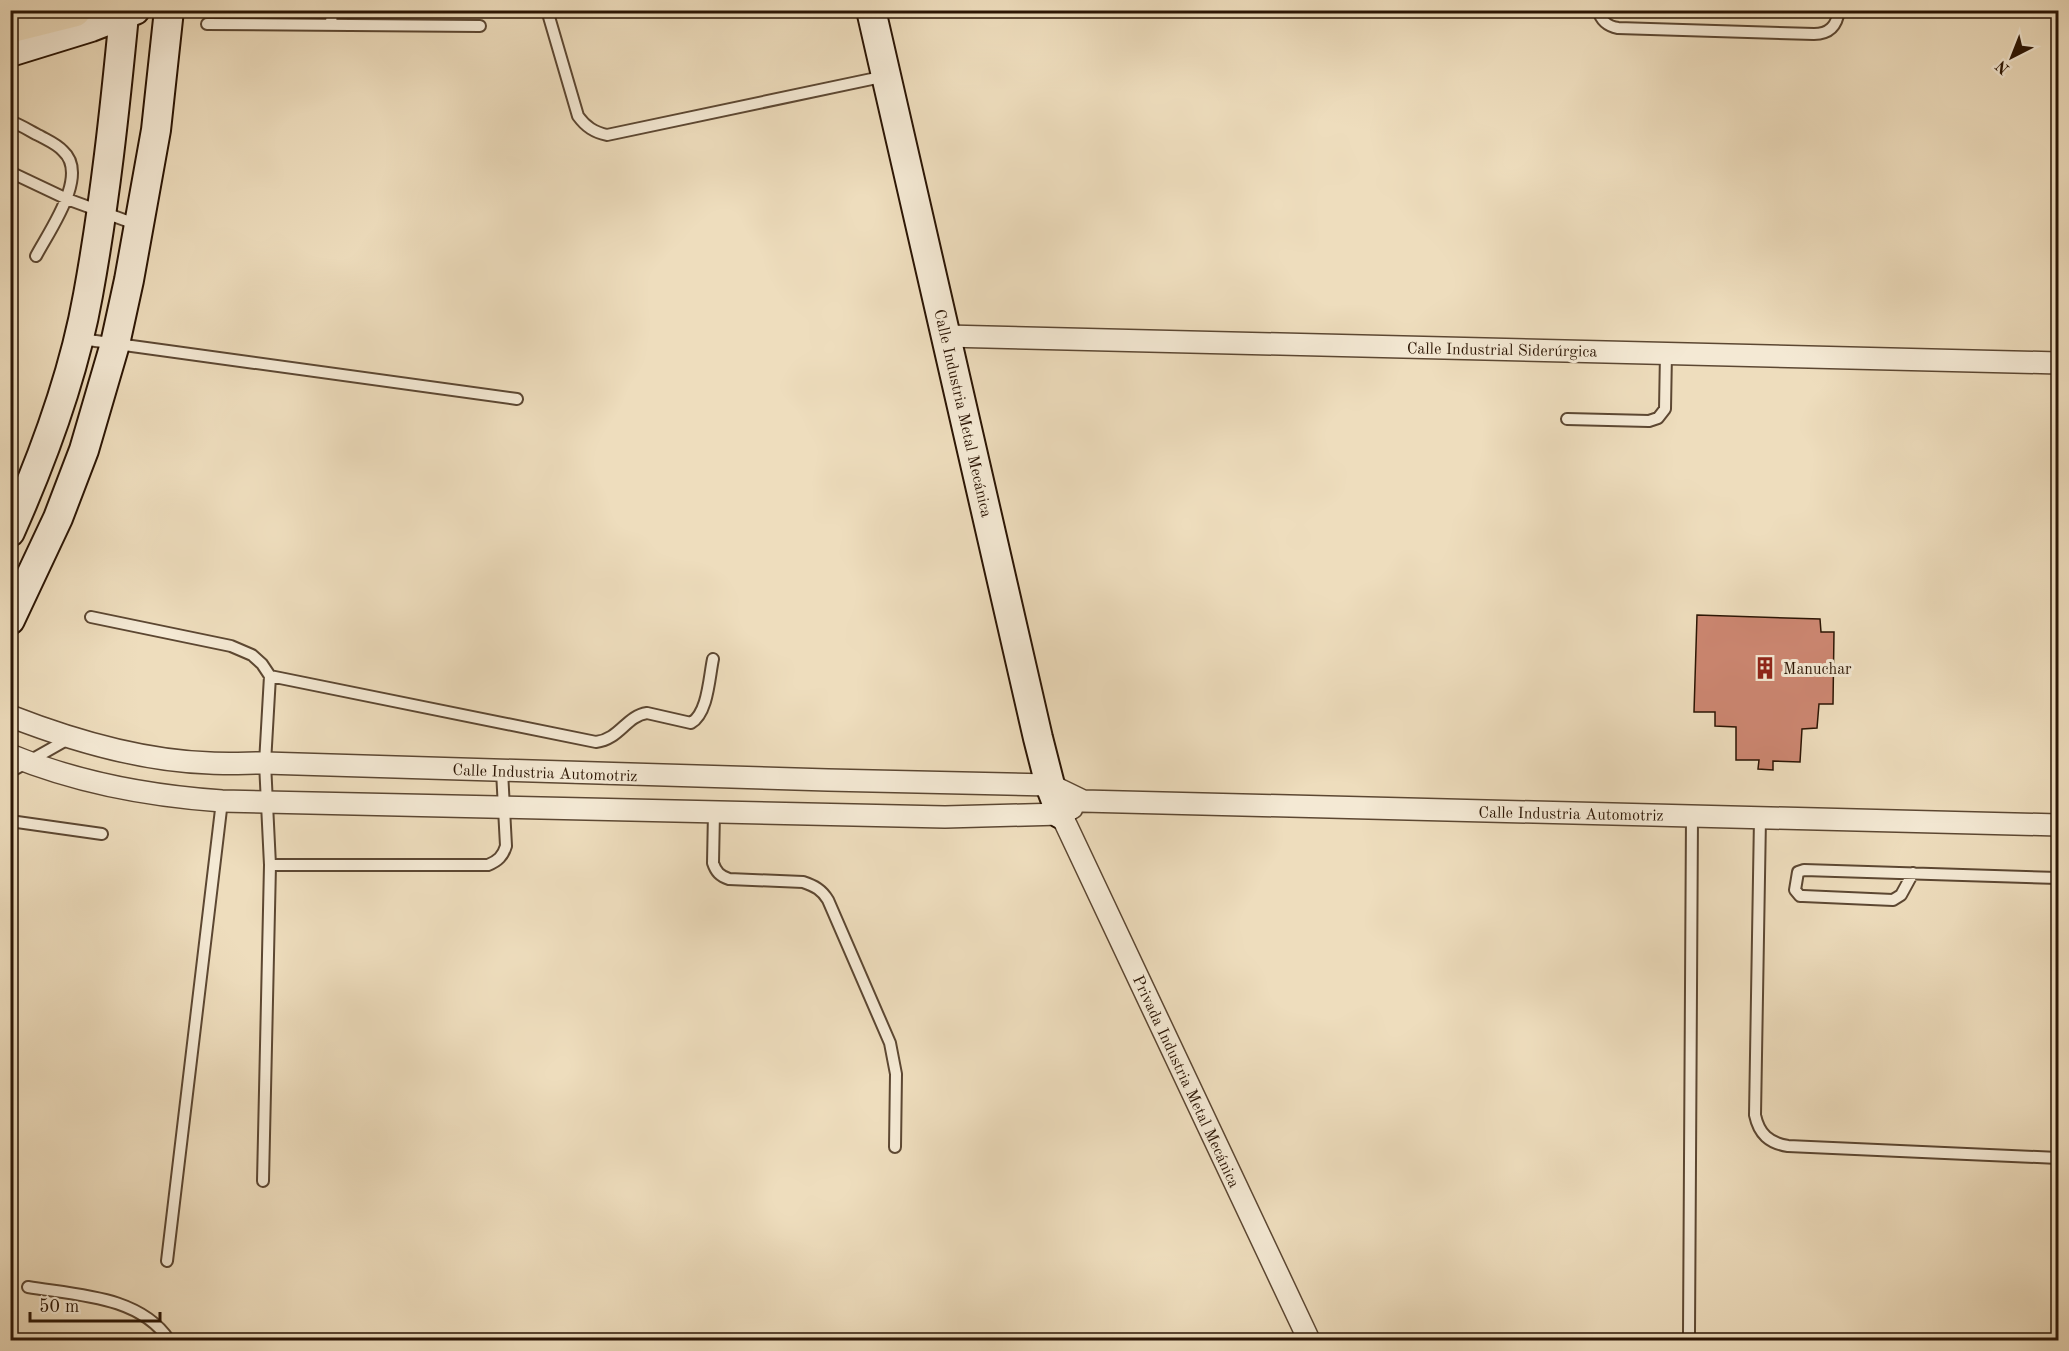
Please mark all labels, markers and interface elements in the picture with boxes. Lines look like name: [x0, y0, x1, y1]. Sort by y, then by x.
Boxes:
north arrow: [1982, 27, 2042, 87]
text: N: [1993, 56, 2013, 77]
street label: Calle Industria Metal Mecánica: [930, 308, 994, 519]
street label: Calle Industrial Siderúrgica: [1407, 341, 1597, 361]
building icon: Manuchar: [1752, 655, 1778, 681]
place label: Manuchar: [1783, 662, 1852, 678]
street label: Calle Industria Automotriz: [452, 763, 638, 785]
street label: Calle Industria Automotriz: [1478, 805, 1664, 825]
street label: Privada Industria Metal Mecánica: [1129, 973, 1242, 1191]
scale bar: [30, 1285, 160, 1323]
text: 50 m: [39, 1298, 79, 1316]

